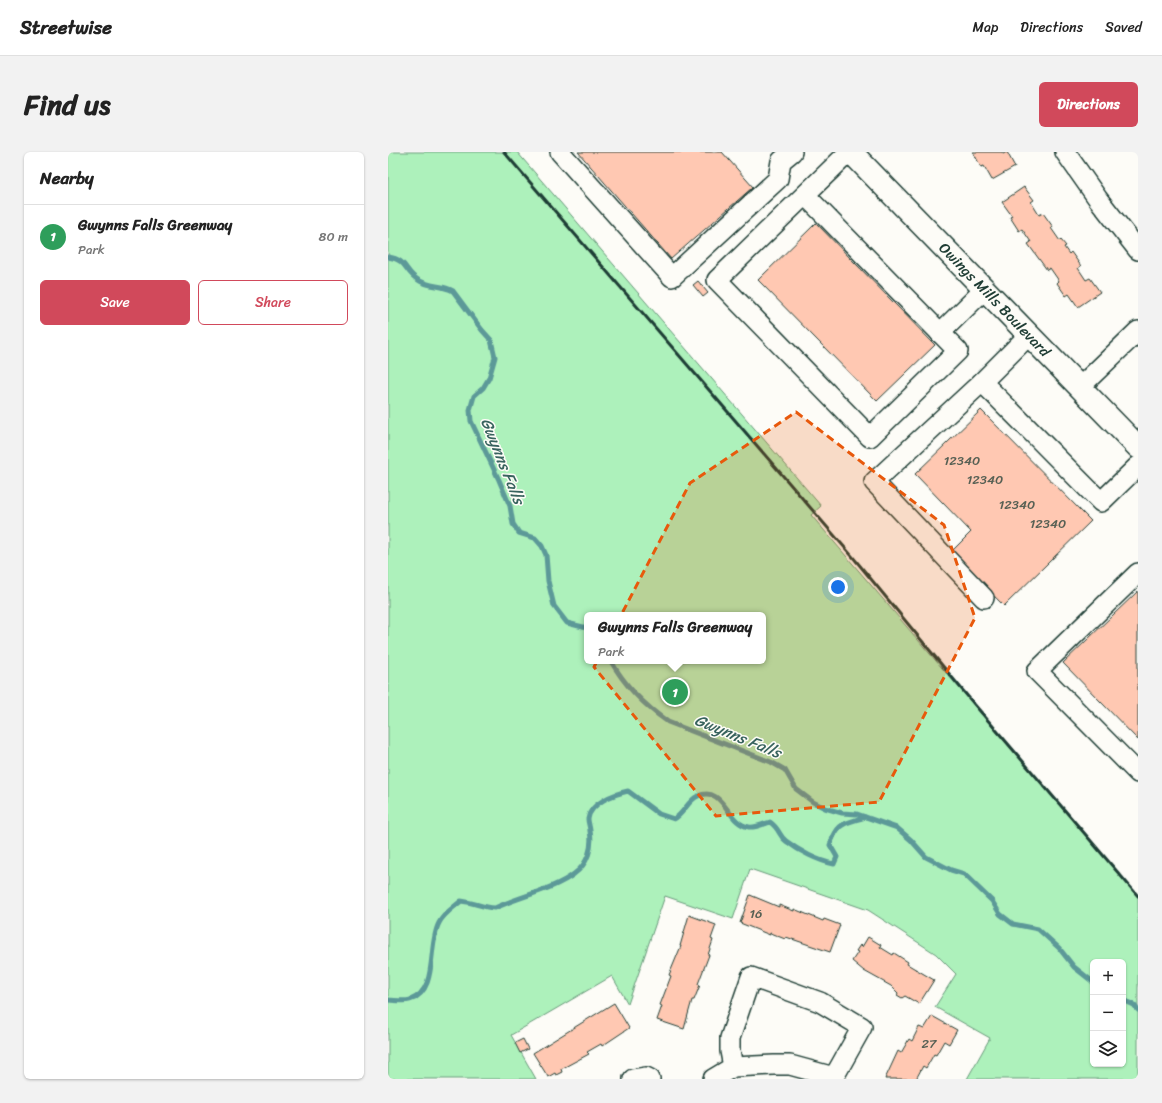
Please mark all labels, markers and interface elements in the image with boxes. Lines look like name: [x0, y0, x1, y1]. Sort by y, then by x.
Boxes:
text: Streetwise: [20, 11, 112, 44]
text: Map: [972, 15, 998, 40]
text: Directions: [1020, 15, 1083, 40]
text: Saved: [1105, 15, 1142, 40]
text: Find us: [24, 80, 111, 129]
button: Directions: [1039, 82, 1138, 127]
text: Nearby: [40, 163, 94, 193]
text: Gwynns Falls Greenway: [78, 212, 232, 238]
text: 1: [50, 225, 56, 248]
text: 80 m: [319, 225, 348, 248]
street label: Owings Mills Boulevard: [932, 236, 1058, 364]
text: Park: [78, 238, 105, 261]
button: Save: [40, 280, 190, 325]
button: Share: [198, 280, 348, 325]
water label: Gwynns Falls: [472, 413, 534, 510]
house number: 12340: [944, 449, 980, 472]
house number: 12340: [967, 468, 1003, 491]
house number: 12340: [999, 493, 1035, 516]
house number: 12340: [1030, 512, 1066, 535]
your location: [828, 577, 848, 597]
popup: [584, 612, 766, 664]
text: Gwynns Falls Greenway: [598, 614, 752, 640]
text: Park: [598, 640, 625, 663]
pin: 1: [662, 677, 688, 707]
water label: Gwynns Falls: [690, 705, 787, 767]
house number: 16: [750, 902, 762, 925]
map controls: [1090, 959, 1126, 1067]
button: +: [1090, 959, 1126, 995]
button: −: [1090, 995, 1126, 1031]
button: layers: [1090, 1031, 1126, 1067]
house number: 27: [922, 1032, 938, 1055]

